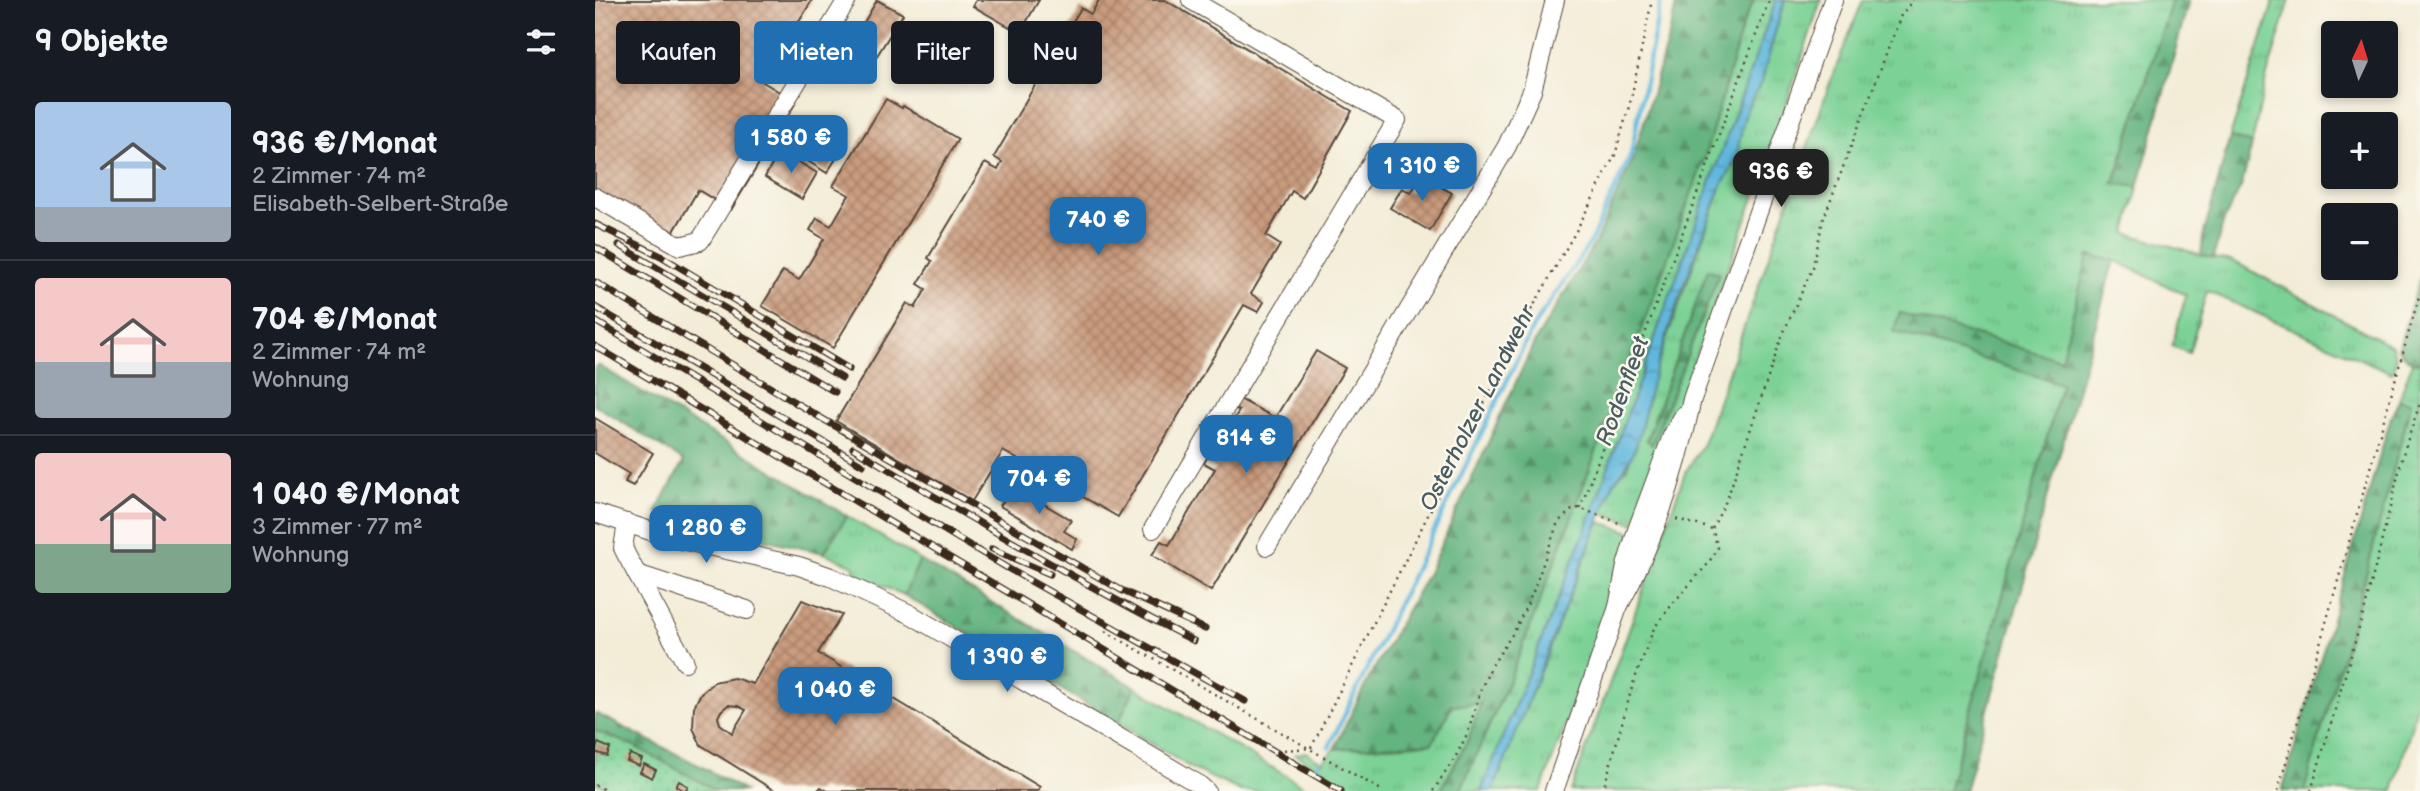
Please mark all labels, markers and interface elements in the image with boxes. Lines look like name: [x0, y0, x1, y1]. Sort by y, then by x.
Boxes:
chip: Kaufen: [616, 21, 740, 84]
chip: Mieten: [754, 21, 877, 84]
chip: Filter: [891, 21, 994, 84]
chip: Neu: [1008, 21, 1102, 84]
north arrow: [2321, 21, 2397, 98]
map controls: [2321, 21, 2398, 280]
icon: filters: [522, 23, 560, 61]
text: 9 Objekte: [35, 24, 168, 60]
button: +: [2321, 112, 2398, 189]
pin: 1 580 €: [726, 116, 856, 175]
text: 1 580 €: [751, 124, 831, 152]
text: 936 €/Monat: [252, 126, 437, 162]
icon: home: [91, 130, 175, 214]
pin: 1 310 €: [1357, 144, 1487, 203]
pin: 936 €: [1732, 150, 1830, 209]
text: 1 310 €: [1384, 152, 1460, 180]
text: 936 €: [1749, 158, 1813, 186]
text: 2 Zimmer · 74 m²: [252, 162, 426, 190]
text: Elisabeth-Selbert-Straße: [252, 190, 508, 218]
pin: 740 €: [1049, 198, 1147, 257]
button: −: [2321, 203, 2398, 280]
text: 740 €: [1066, 206, 1130, 234]
water label: Osterholzer Landwehr: [1414, 299, 1543, 516]
text: 704 €/Monat: [252, 302, 437, 338]
icon: home: [91, 306, 175, 390]
water label: Rodenfleet: [1590, 332, 1656, 450]
text: 2 Zimmer · 74 m²: [252, 338, 426, 366]
text: Wohnung: [252, 366, 349, 394]
pin: 814 €: [1197, 416, 1295, 475]
text: 814 €: [1216, 424, 1276, 452]
pin: 704 €: [990, 456, 1088, 516]
text: 704 €: [1007, 465, 1071, 493]
text: 1 040 €/Monat: [252, 477, 460, 513]
icon: home: [91, 481, 175, 565]
pin: 1 280 €: [641, 505, 771, 565]
text: 3 Zimmer · 77 m²: [252, 513, 423, 541]
text: 1 280 €: [665, 514, 747, 542]
text: Wohnung: [252, 541, 349, 569]
pin: 1 390 €: [942, 634, 1072, 694]
text: 1 390 €: [967, 643, 1047, 671]
pin: 1 040 €: [770, 668, 900, 727]
text: 1 040 €: [794, 676, 876, 704]

